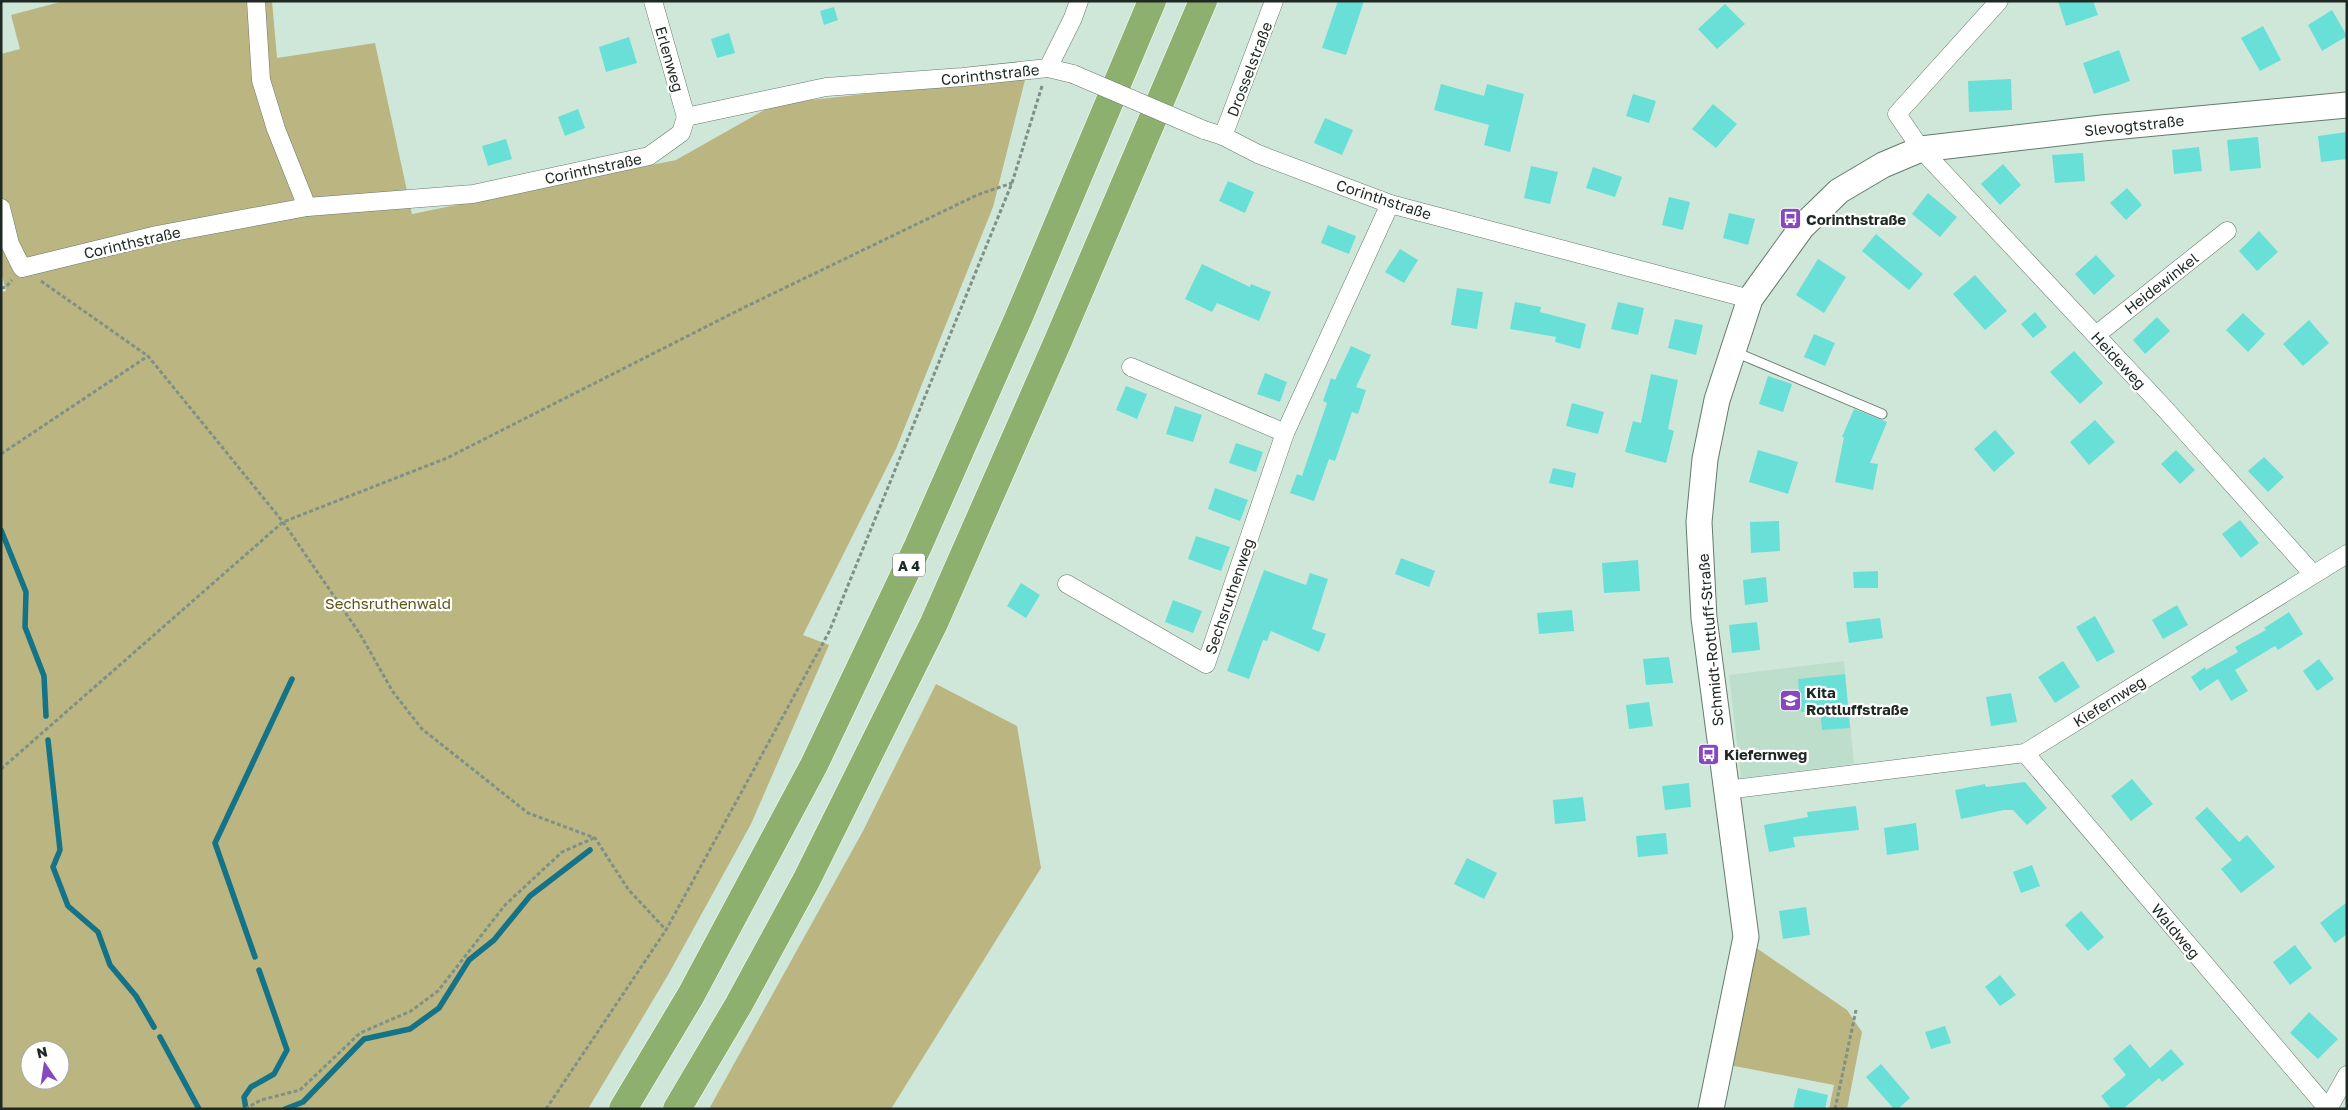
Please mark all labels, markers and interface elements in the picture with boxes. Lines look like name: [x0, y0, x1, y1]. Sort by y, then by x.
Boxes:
street label: Drosselstraße: [1223, 19, 1275, 119]
street label: Erlenweg: [652, 24, 688, 94]
street label: Corinthstraße: [940, 60, 1040, 88]
street label: Slevogtstraße: [2083, 111, 2185, 139]
street label: Corinthstraße: [543, 149, 644, 187]
street label: Corinthstraße: [1334, 175, 1434, 223]
bus stop icon: Corinthstraße: [1778, 207, 1802, 231]
place label: Corinthstraße: [1806, 210, 1906, 228]
street label: Corinthstraße: [82, 222, 182, 262]
street label: Heidewinkel: [2120, 248, 2202, 317]
street label: Heideweg: [2088, 328, 2150, 392]
street label: Sechsruthenweg: [1201, 536, 1257, 656]
street label: Schmidt-Rottluff-Straße: [1693, 553, 1727, 727]
road number: A 4: [893, 554, 925, 576]
park label: Sechsruthenwald: [325, 594, 451, 612]
street label: Kiefernweg: [2070, 672, 2148, 730]
place label: Kita Rottluffstraße: [1806, 683, 1909, 718]
school or university icon: Kita Rottluffstraße: [1778, 689, 1802, 713]
bus stop icon: Kiefernweg: [1696, 742, 1720, 766]
place label: Kiefernweg: [1724, 745, 1807, 763]
street label: Waldweg: [2148, 900, 2204, 962]
north arrow: [20, 1040, 70, 1090]
text: N: [35, 1042, 49, 1061]

